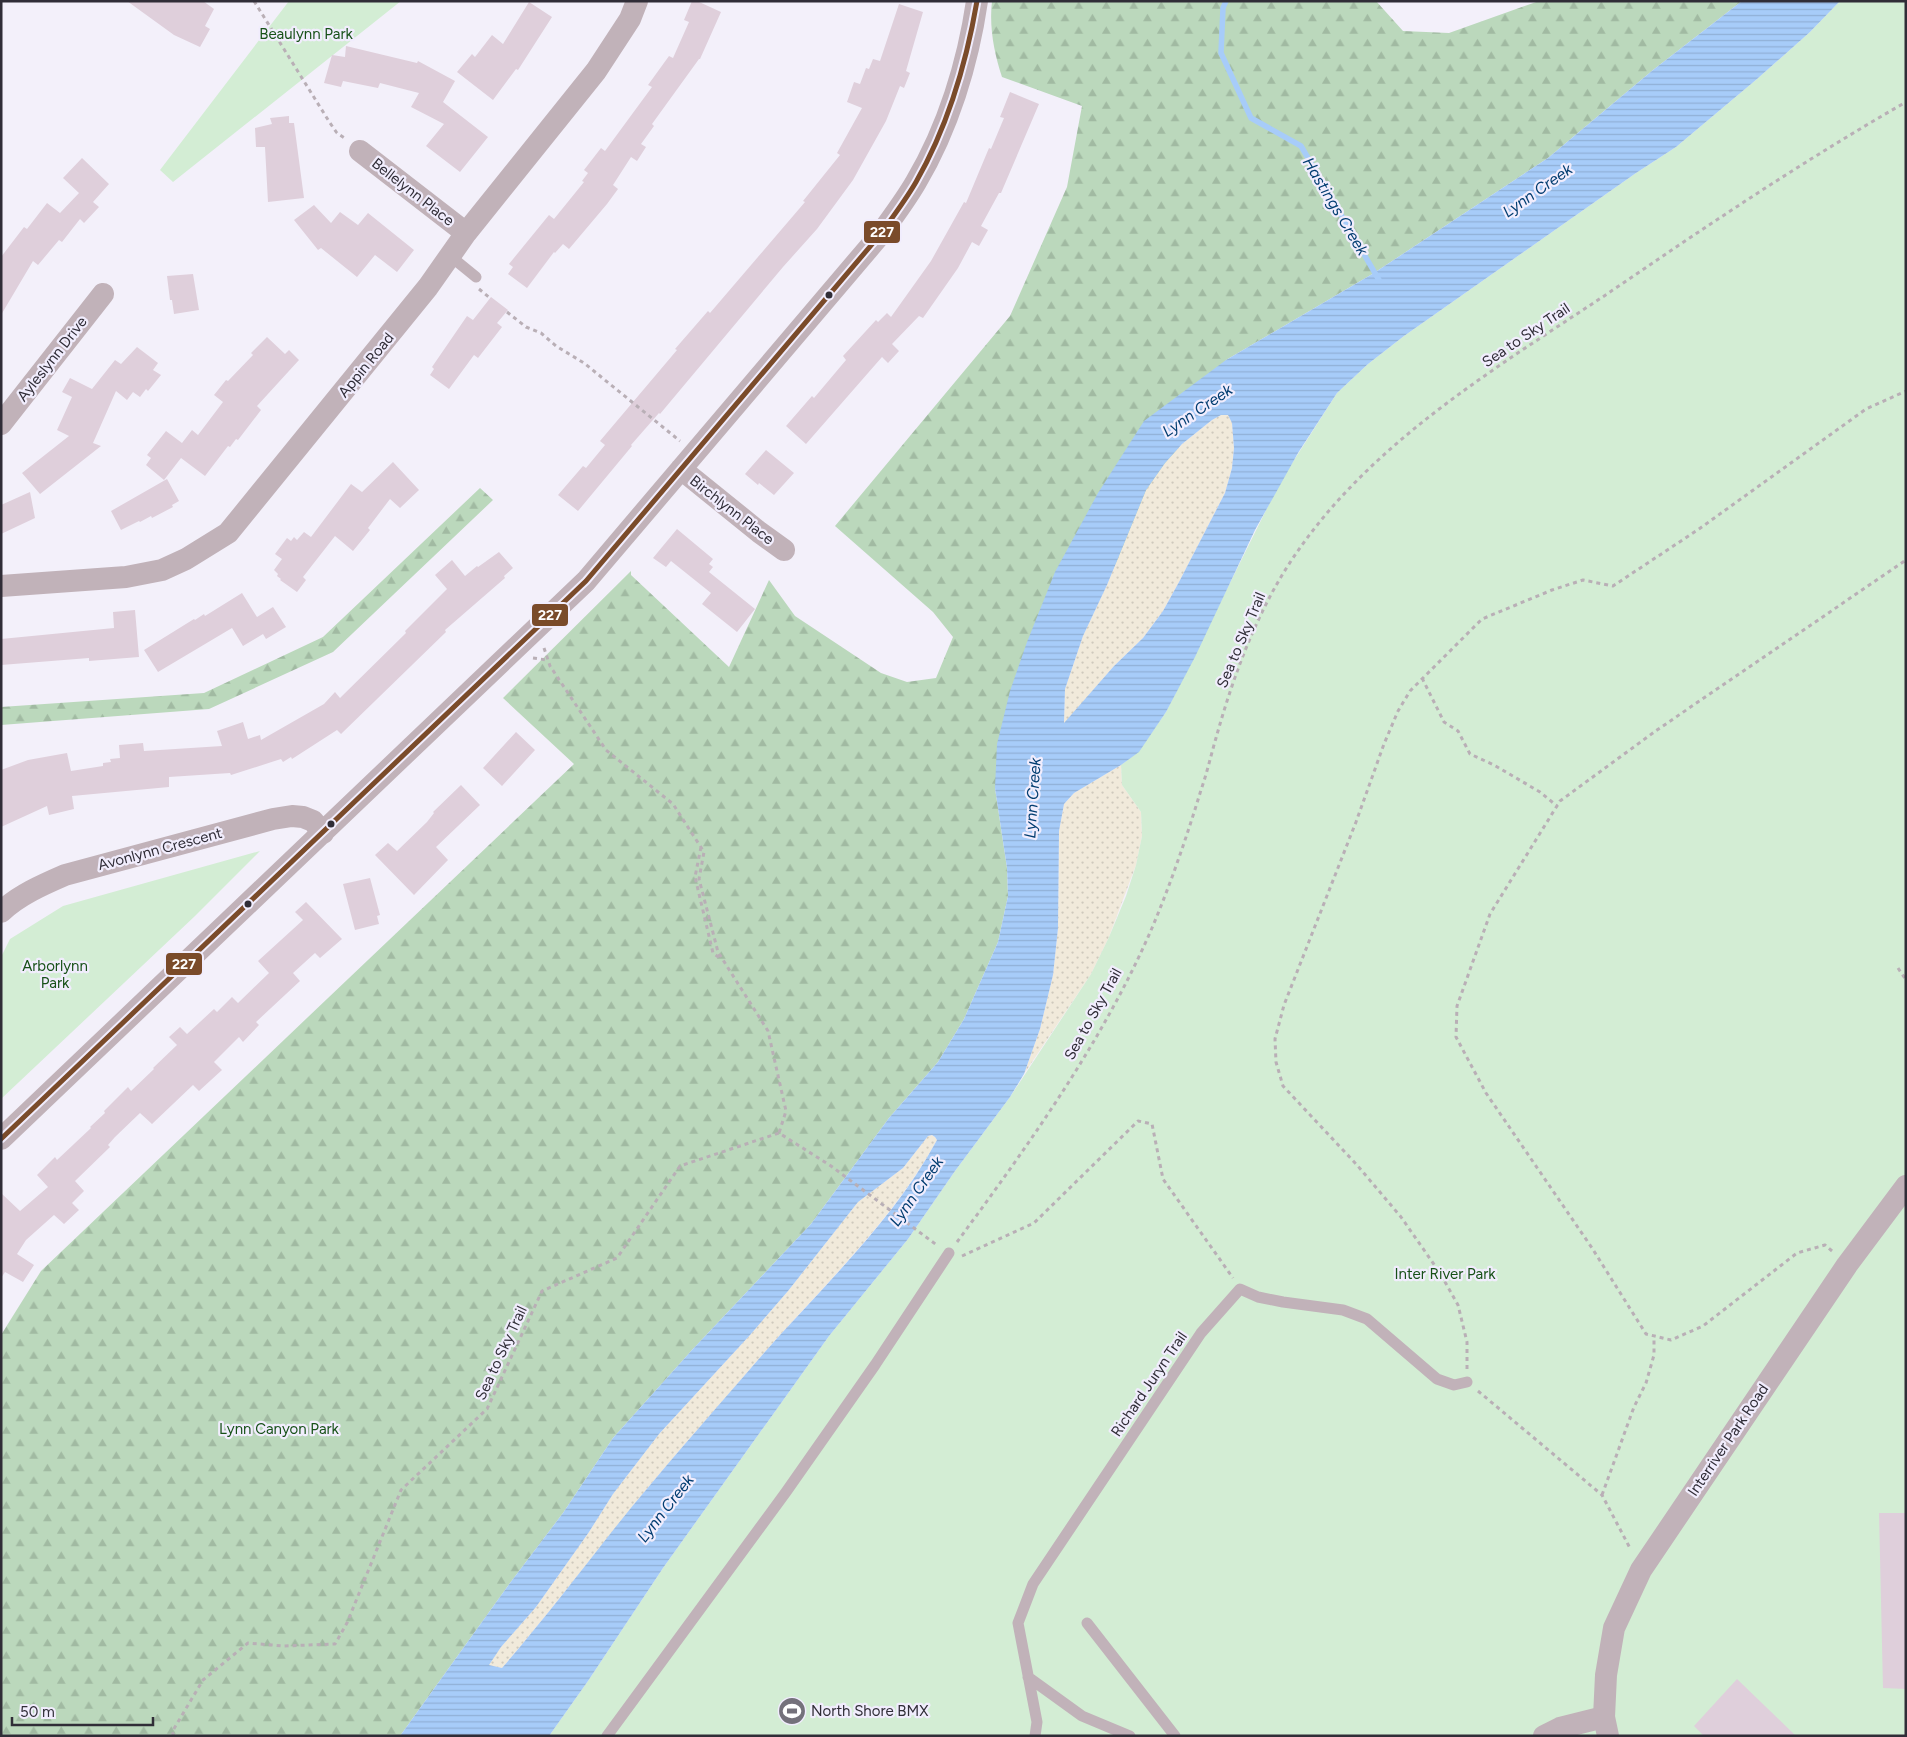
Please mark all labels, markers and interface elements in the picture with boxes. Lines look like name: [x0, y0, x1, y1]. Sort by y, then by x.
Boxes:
park label: Beaulynn Park: [259, 25, 353, 43]
street label: Bellelynn Place: [368, 154, 458, 230]
water label: Hastings Creek: [1299, 154, 1373, 260]
water label: Lynn Creek: [1499, 159, 1577, 221]
line badge: 227: [863, 220, 901, 244]
text: 227: [870, 224, 894, 241]
unlabelled marker: [824, 290, 834, 300]
street label: Sea to Sky Trail: [1479, 299, 1573, 371]
street label: Ayleslynn Drive: [13, 313, 91, 405]
street label: Appin Road: [334, 329, 398, 401]
water label: Lynn Creek: [1159, 379, 1237, 441]
street label: Birchlynn Place: [686, 472, 778, 548]
street label: Sea to Sky Trail: [1213, 590, 1269, 690]
line badge: 227: [531, 603, 569, 627]
text: 227: [538, 607, 562, 624]
water label: Lynn Creek: [1020, 756, 1045, 839]
unlabelled marker: [326, 819, 336, 829]
street label: Avonlynn Crescent: [96, 824, 224, 874]
unlabelled marker: [243, 899, 253, 909]
line badge: 227: [165, 952, 203, 976]
text: 227: [172, 956, 196, 973]
park label: Arborlynn Park: [22, 957, 88, 992]
street label: Sea to Sky Trail: [1060, 965, 1126, 1063]
water label: Lynn Creek: [885, 1152, 948, 1230]
park label: Inter River Park: [1394, 1265, 1496, 1283]
street label: Sea to Sky Trail: [471, 1303, 531, 1403]
street label: Richard Juryn Trail: [1107, 1328, 1191, 1440]
street label: Interriver Park Road: [1684, 1381, 1772, 1499]
park label: Lynn Canyon Park: [219, 1420, 340, 1438]
water label: Lynn Creek: [633, 1470, 698, 1546]
scale bar: [12, 1694, 154, 1726]
sports icon: North Shore BMX: [777, 1696, 807, 1726]
place label: North Shore BMX: [811, 1702, 929, 1720]
text: 50 m: [20, 1703, 55, 1721]

